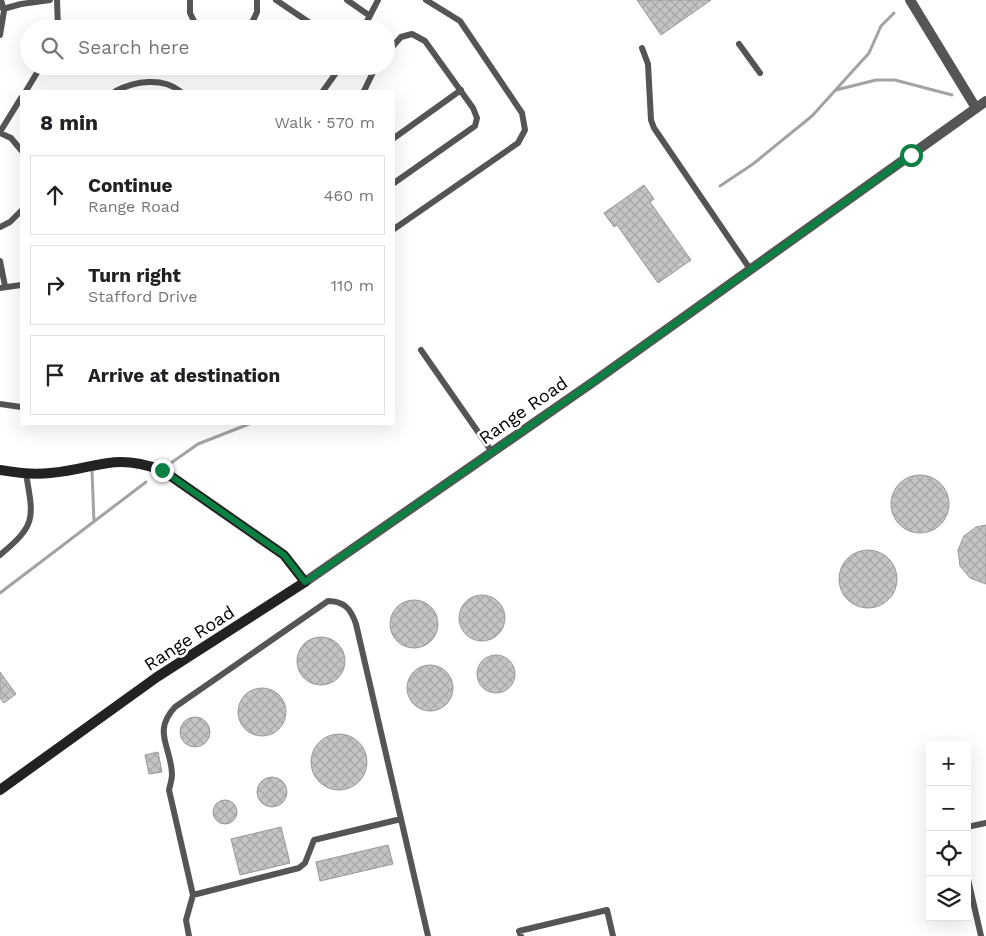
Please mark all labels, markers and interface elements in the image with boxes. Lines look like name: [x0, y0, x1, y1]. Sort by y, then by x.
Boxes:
search box: [20, 20, 395, 75]
icon: search: [38, 34, 66, 62]
text: Search here: [78, 36, 189, 59]
text: 8 min: [40, 110, 98, 135]
text: Walk · 570 m: [274, 113, 375, 132]
route start: [900, 144, 923, 167]
text: Continue: [88, 174, 172, 197]
icon: ahead: [41, 181, 69, 209]
text: 460 m: [324, 186, 374, 205]
text: Range Road: [88, 197, 180, 216]
text: Turn right: [88, 264, 181, 287]
icon: right: [41, 271, 69, 299]
text: 110 m: [331, 276, 374, 295]
text: Stafford Drive: [88, 287, 197, 306]
icon: arrive: [41, 361, 69, 389]
text: Arrive at destination: [88, 364, 280, 387]
street label: Range Road: [475, 372, 571, 448]
route end: [151, 459, 174, 482]
street label: Range Road: [140, 601, 238, 675]
map controls: [926, 741, 971, 921]
button: +: [926, 741, 971, 786]
button: −: [926, 786, 971, 831]
button: locate: [926, 831, 971, 876]
button: layers: [926, 876, 971, 921]

